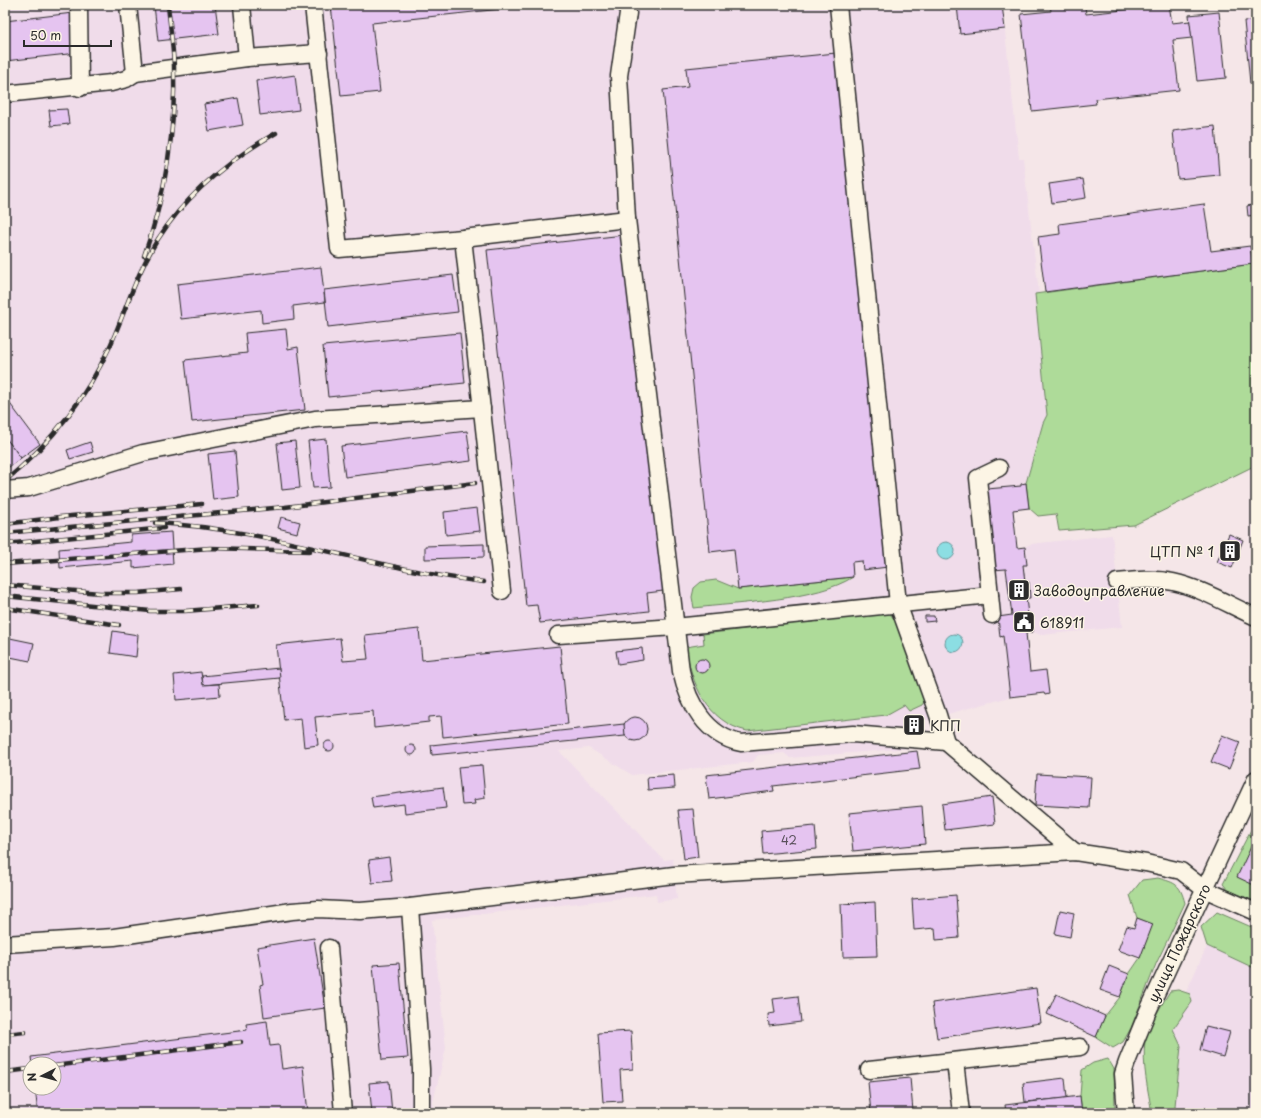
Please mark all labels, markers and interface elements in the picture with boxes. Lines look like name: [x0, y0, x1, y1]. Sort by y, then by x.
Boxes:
scale bar: [24, 22, 111, 48]
text: 50 m: [30, 26, 61, 44]
building icon: ЦТП № 1: [1217, 538, 1243, 564]
place label: ЦТП № 1: [1150, 541, 1214, 562]
building icon: Заводоуправление: [1006, 577, 1032, 603]
place label: Заводоуправление: [1034, 580, 1165, 601]
public building icon: 618911: [1011, 609, 1037, 635]
place label: 618911: [1040, 612, 1084, 633]
building icon: КПП: [901, 712, 927, 738]
place label: КПП: [930, 715, 961, 736]
house number: 42: [781, 831, 797, 849]
street label: улица Пожарского: [1142, 880, 1216, 1006]
north arrow: [22, 1056, 62, 1096]
text: N: [23, 1072, 40, 1082]

